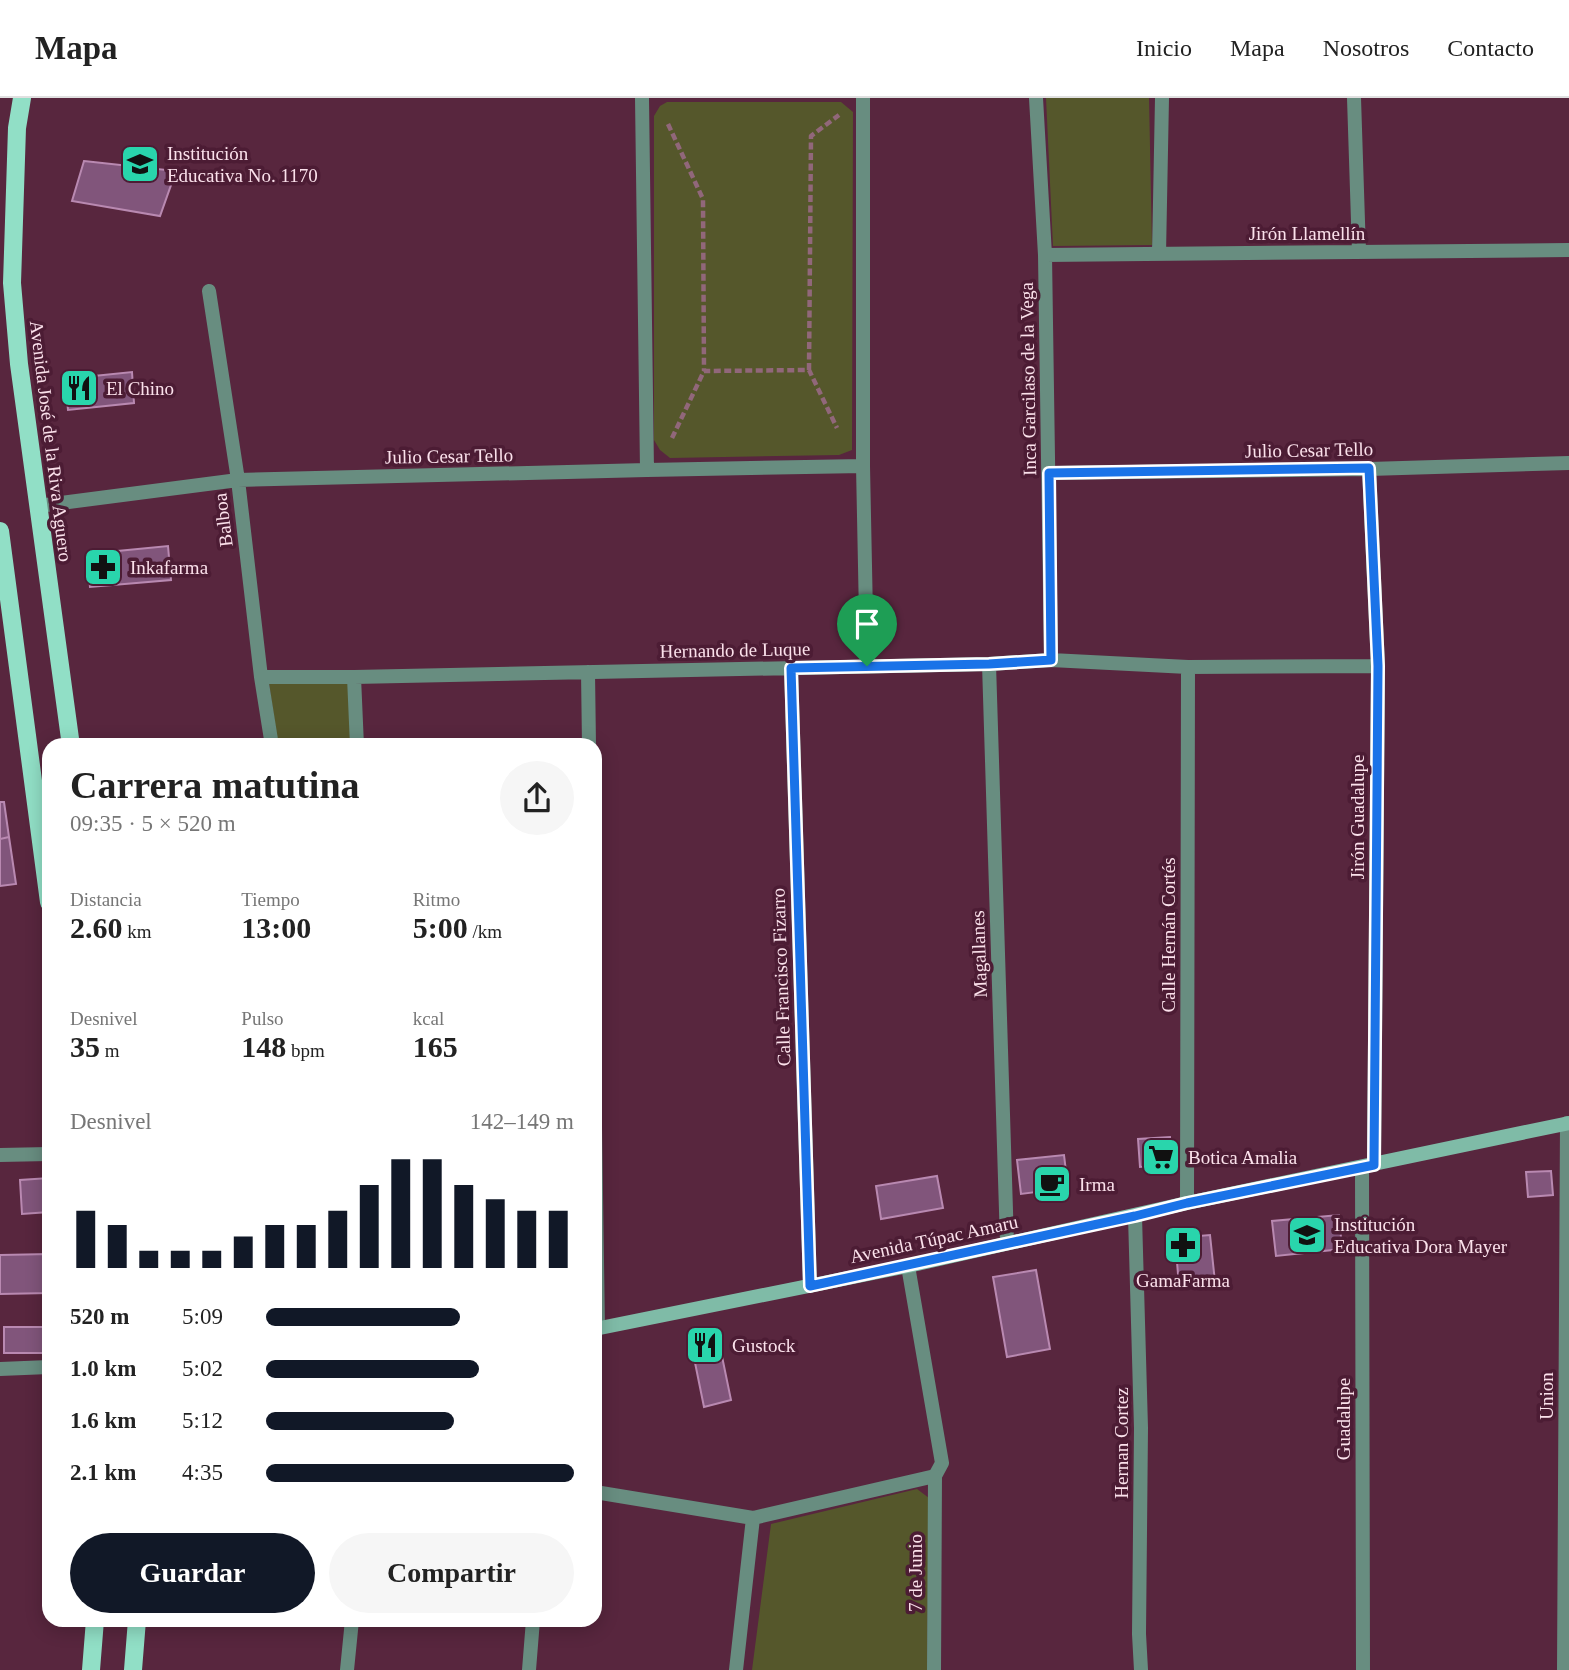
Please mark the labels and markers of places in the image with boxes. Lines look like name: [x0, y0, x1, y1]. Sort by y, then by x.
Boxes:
school or university icon: Institución Educativa No. 1170: [119, 143, 161, 185]
place label: Institución Educativa No. 1170: [167, 143, 318, 186]
restaurant icon: El Chino: [58, 367, 100, 409]
place label: El Chino: [106, 378, 174, 399]
pharmacy icon: Inkafarma: [82, 546, 124, 588]
place label: Inkafarma: [130, 557, 209, 578]
pin: [837, 594, 897, 666]
supermarket icon: Botica Amalia: [1140, 1136, 1182, 1178]
place label: Botica Amalia: [1188, 1147, 1298, 1168]
cafe icon: Irma: [1031, 1163, 1073, 1205]
place label: Irma: [1079, 1174, 1115, 1195]
school or university icon: Institución Educativa Dora Mayer: [1286, 1214, 1328, 1256]
place label: Institución Educativa Dora Mayer: [1334, 1214, 1508, 1257]
pharmacy icon: GamaFarma: [1162, 1224, 1204, 1266]
place label: GamaFarma: [1136, 1270, 1231, 1291]
restaurant icon: Gustock: [684, 1324, 726, 1366]
place label: Gustock: [732, 1335, 796, 1356]

